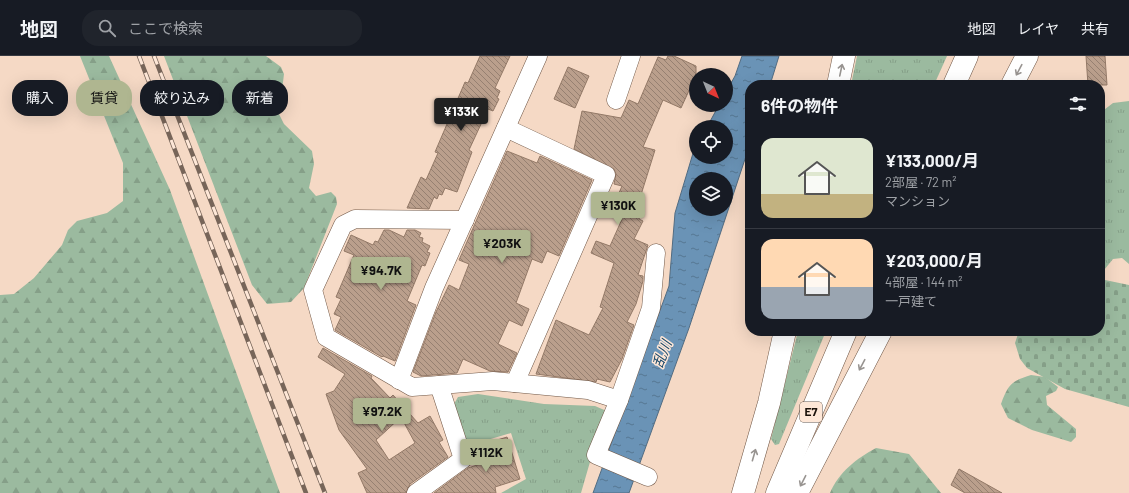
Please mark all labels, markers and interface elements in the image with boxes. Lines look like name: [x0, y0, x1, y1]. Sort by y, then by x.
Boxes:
search box: [82, 10, 362, 46]
text: 地図: [20, 17, 58, 40]
icon: search: [96, 17, 118, 39]
text: ここで検索: [128, 19, 203, 37]
text: 地図: [967, 20, 995, 37]
text: レイヤ: [1017, 20, 1059, 37]
text: 共有: [1081, 20, 1109, 37]
one-way arrow: [838, 64, 846, 77]
one-way arrow: [1015, 64, 1023, 76]
north arrow: [689, 68, 733, 112]
map controls: [689, 68, 733, 216]
chip: 購入: [12, 80, 68, 116]
chip: 賃貸: [76, 80, 132, 116]
chip: 絞り込み: [140, 80, 224, 116]
chip: 新着: [232, 80, 288, 116]
icon: filters: [1067, 93, 1089, 115]
text: 6件の物件: [761, 95, 838, 115]
pin: ¥133K: [433, 98, 489, 132]
text: ¥133K: [443, 103, 479, 119]
button: locate: [689, 120, 733, 164]
text: ¥133,000/月: [885, 150, 979, 170]
icon: home: [793, 154, 841, 202]
button: layers: [689, 172, 733, 216]
text: 2部屋 · 72 m²: [885, 174, 957, 190]
pin: ¥130K: [590, 192, 646, 226]
text: マンション: [885, 193, 950, 209]
text: ¥130K: [600, 197, 636, 213]
pin: ¥203K: [474, 230, 530, 264]
text: ¥203K: [483, 235, 521, 251]
text: ¥203,000/月: [885, 250, 983, 270]
icon: home: [793, 255, 841, 303]
pin: ¥94.7K: [348, 257, 414, 291]
text: ¥94.7K: [360, 262, 402, 278]
text: 4部屋 · 144 m²: [885, 274, 963, 290]
text: 一戸建て: [885, 293, 937, 309]
water label: 乱川: [649, 336, 675, 370]
one-way arrow: [858, 359, 866, 371]
pin: ¥97.2K: [349, 398, 415, 432]
road number: E7: [800, 402, 822, 422]
text: ¥97.2K: [362, 403, 402, 419]
pin: ¥112K: [458, 439, 514, 473]
text: ¥112K: [469, 444, 503, 460]
one-way arrow: [751, 449, 758, 462]
one-way arrow: [799, 475, 806, 487]

